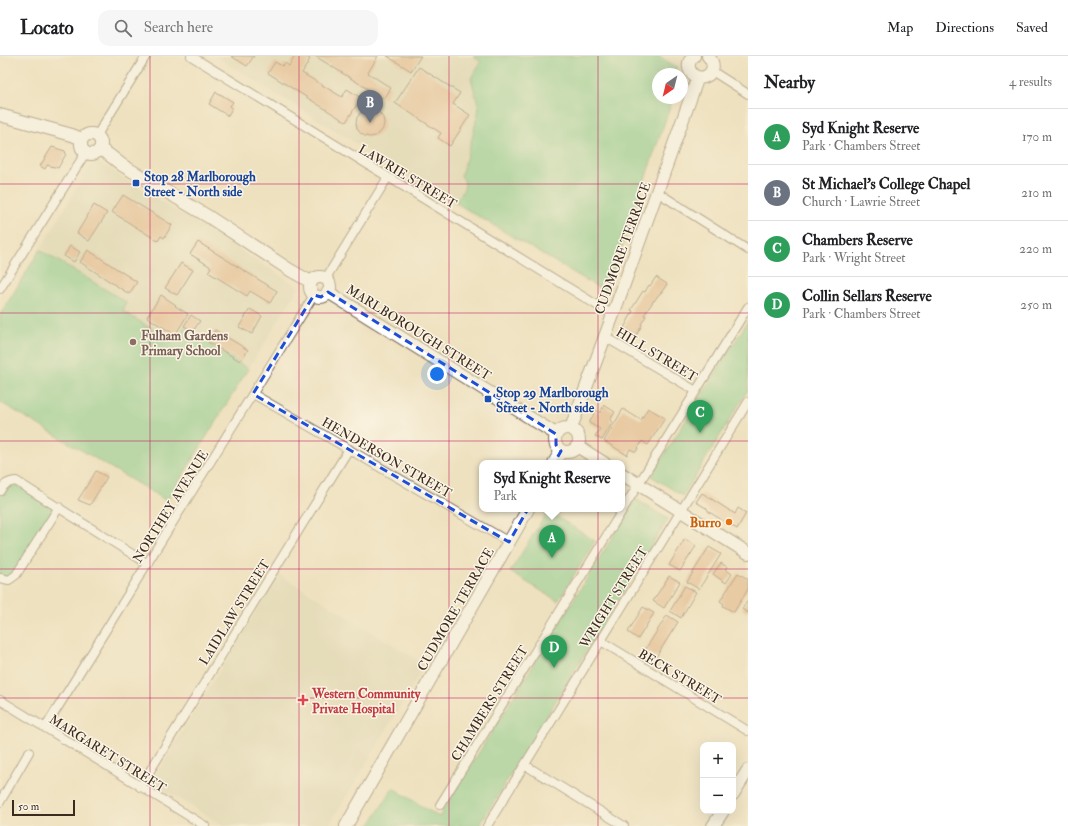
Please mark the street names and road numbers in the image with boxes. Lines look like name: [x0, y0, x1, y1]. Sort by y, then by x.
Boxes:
street label: LAWRIE STREET: [356, 141, 460, 213]
street label: CUDMORE TERRACE: [592, 180, 654, 317]
street label: MARLBOROUGH STREET: [343, 282, 494, 384]
street label: HILL STREET: [613, 324, 700, 386]
street label: HENDERSON STREET: [319, 414, 455, 502]
street label: NORTHEY AVENUE: [130, 447, 212, 566]
street label: WRIGHT STREET: [576, 544, 652, 652]
street label: CUDMORE TERRACE: [414, 545, 498, 674]
street label: LAIDLAW STREET: [196, 557, 274, 668]
street label: CHAMBERS STREET: [448, 643, 532, 764]
street label: BECK STREET: [635, 646, 724, 708]
street label: MARGARET STREET: [46, 711, 169, 797]

